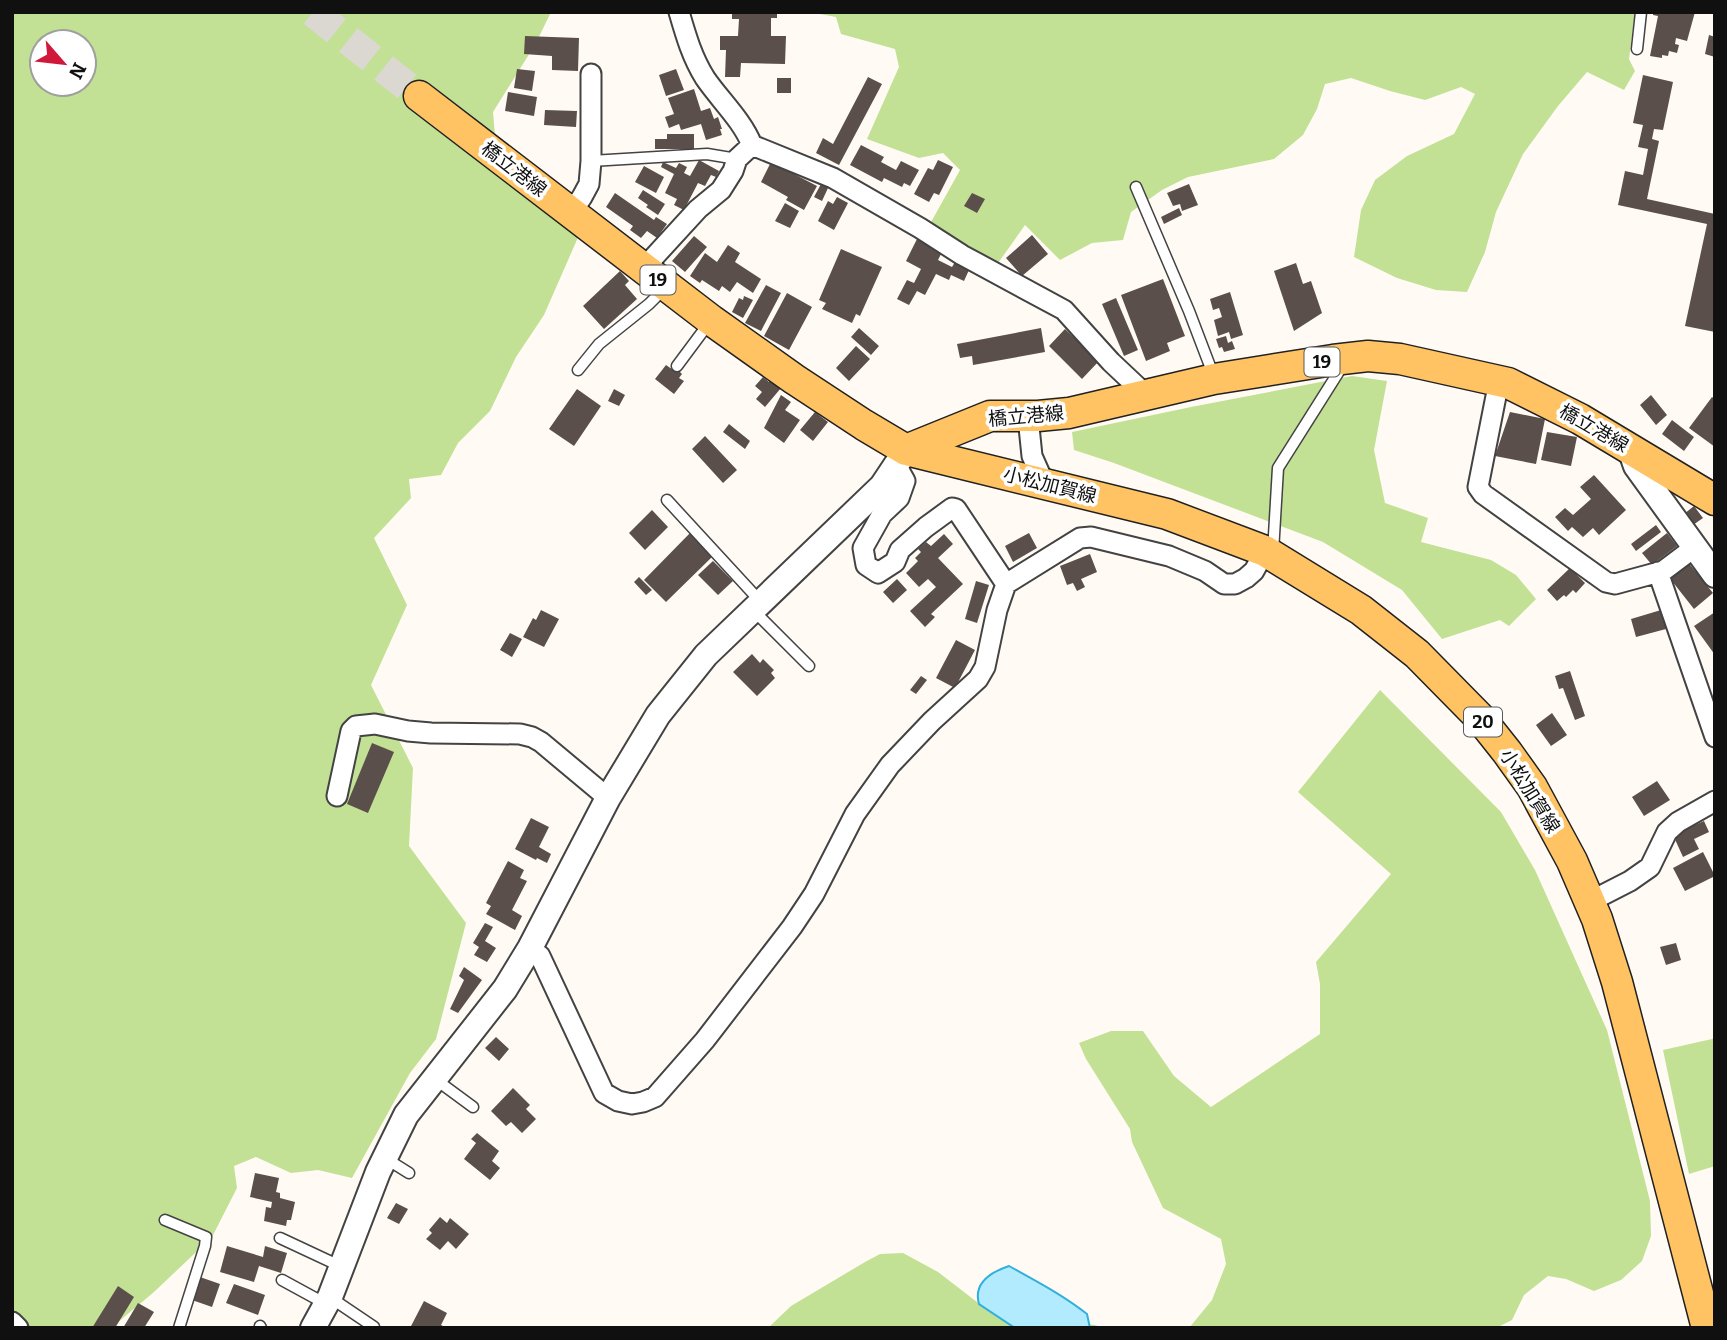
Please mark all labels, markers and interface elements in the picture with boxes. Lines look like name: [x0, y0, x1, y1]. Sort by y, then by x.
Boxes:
north arrow: [28, 28, 98, 98]
text: N: [64, 59, 91, 83]
street label: 橋立港線: [477, 137, 551, 201]
road number: 19: [640, 266, 676, 294]
road number: 19: [1304, 348, 1340, 376]
street label: 橋立港線: [1555, 399, 1633, 457]
street label: 橋立港線: [987, 401, 1065, 431]
street label: 小松加賀線: [1001, 462, 1099, 508]
road number: 20: [1464, 708, 1502, 736]
street label: 小松加賀線: [1495, 745, 1565, 837]

